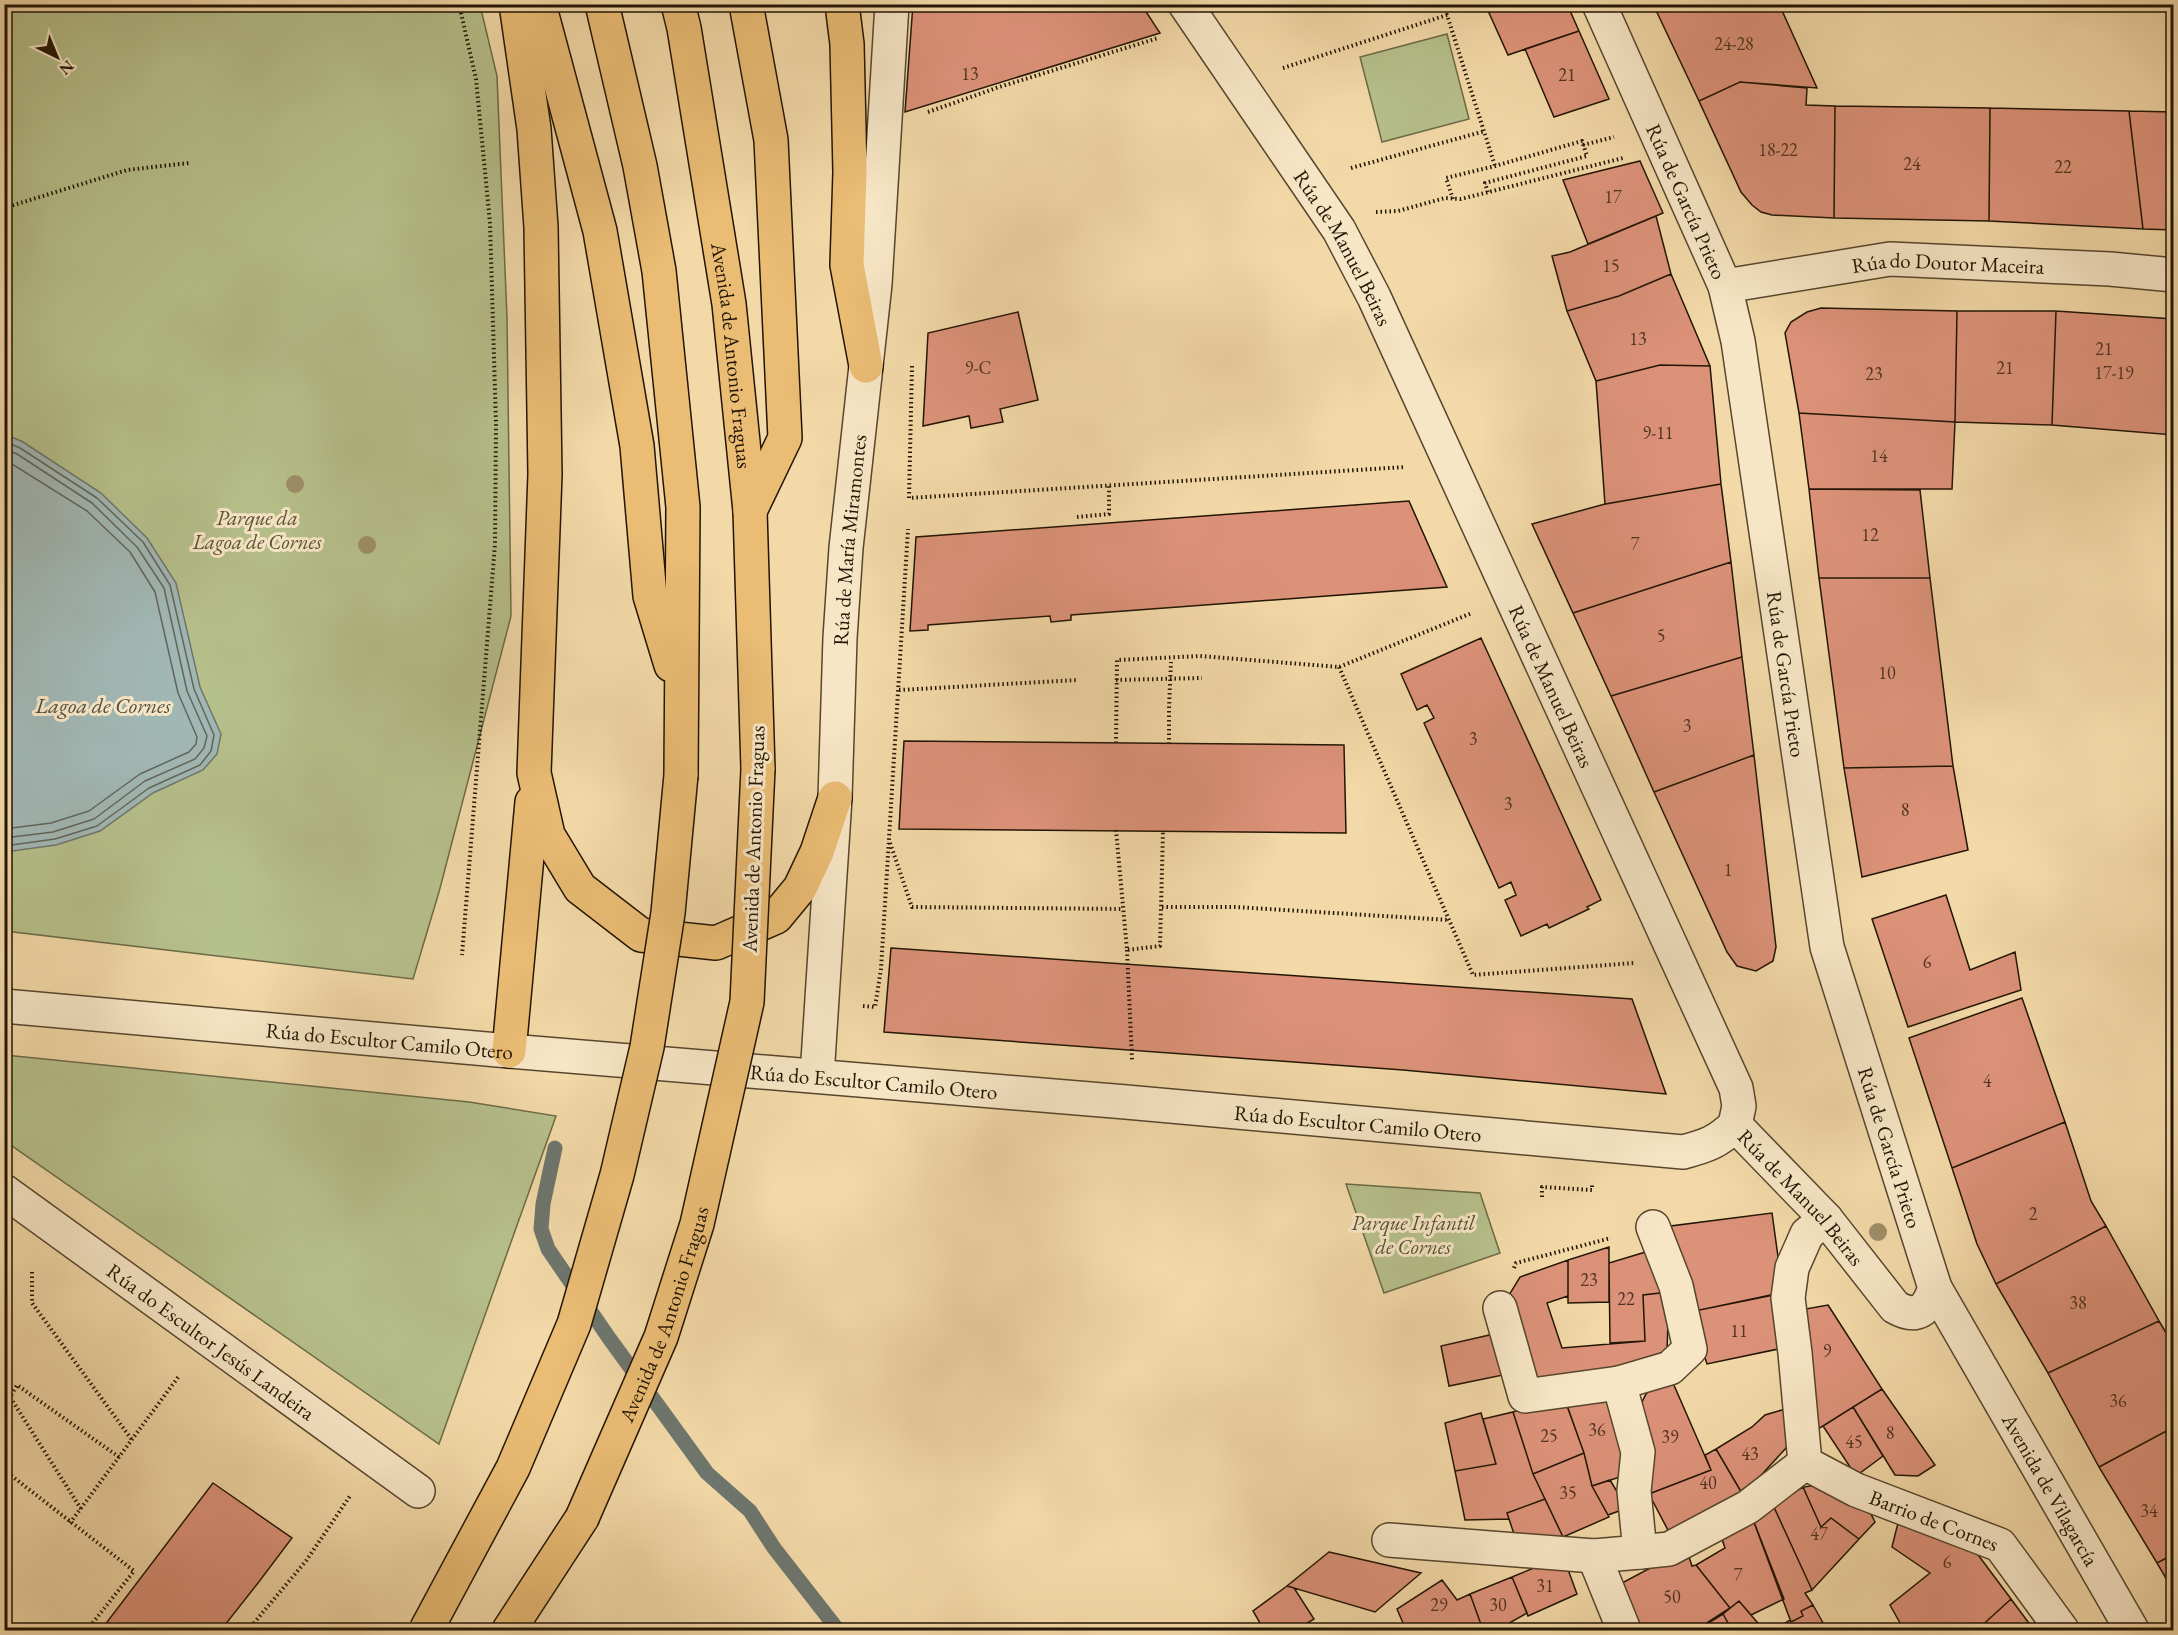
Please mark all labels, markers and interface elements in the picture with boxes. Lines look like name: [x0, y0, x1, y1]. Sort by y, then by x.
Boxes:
north arrow: [27, 27, 87, 87]
house number: 24-28: [1714, 32, 1754, 55]
text: N: [55, 56, 79, 80]
house number: 13: [961, 62, 979, 85]
house number: 21: [1558, 63, 1576, 86]
street label: Rúa de García Prieto: [1641, 119, 1734, 283]
house number: 18-22: [1758, 138, 1798, 161]
house number: 24: [1903, 152, 1921, 175]
house number: 22: [2054, 155, 2072, 178]
street label: Rúa de Manuel Beiras: [1288, 164, 1399, 330]
house number: 17: [1604, 185, 1622, 208]
street label: Avenida de Antonio Fraguas: [706, 239, 759, 470]
street label: Rúa do Doutor Maceira: [1849, 246, 2046, 280]
house number: 15: [1602, 254, 1620, 277]
house number: 13: [1629, 327, 1647, 350]
house number: 21: [2095, 337, 2113, 360]
house number: 9-C: [965, 356, 991, 379]
house number: 21: [1996, 356, 2014, 379]
house number: 17-19: [2094, 361, 2134, 384]
house number: 23: [1865, 362, 1883, 385]
house number: 9-11: [1643, 421, 1673, 444]
street label: Rúa de María Miramontes: [826, 433, 872, 646]
house number: 14: [1870, 444, 1888, 467]
park label: Parque da Lagoa de Cornes: [191, 504, 322, 555]
house number: 12: [1861, 523, 1879, 546]
house number: 7: [1631, 532, 1640, 555]
street label: Rúa de García Prieto: [1761, 589, 1812, 759]
street label: Rúa de Manuel Beiras: [1503, 600, 1601, 772]
house number: 5: [1657, 624, 1665, 647]
house number: 10: [1878, 661, 1896, 684]
water label: Lagoa de Cornes: [34, 691, 172, 720]
house number: 3: [1683, 714, 1691, 737]
street label: Avenida de Antonio Fraguas: [736, 725, 770, 954]
house number: 3: [1469, 727, 1477, 750]
house number: 3: [1504, 792, 1512, 815]
house number: 8: [1901, 798, 1909, 821]
house number: 1: [1724, 858, 1732, 881]
house number: 6: [1923, 950, 1932, 973]
street label: Rúa do Escultor Camilo Otero: [265, 1016, 514, 1065]
street label: Rúa do Escultor Camilo Otero: [749, 1057, 999, 1105]
street label: Rúa de García Prieto: [1852, 1063, 1929, 1231]
house number: 4: [1983, 1069, 1992, 1092]
street label: Rúa do Escultor Camilo Otero: [1233, 1098, 1483, 1147]
street label: Rúa de Manuel Beiras: [1732, 1123, 1871, 1271]
house number: 2: [2029, 1202, 2038, 1225]
street label: Avenida de Antonio Fraguas: [612, 1204, 714, 1427]
park label: Parque Infantil de Cornes: [1351, 1209, 1476, 1260]
street label: Rúa do Escultor Jesús Landeira: [102, 1257, 321, 1426]
house number: 23: [1580, 1268, 1598, 1291]
house number: 22: [1617, 1287, 1635, 1310]
house number: 38: [2069, 1291, 2087, 1314]
house number: 11: [1730, 1319, 1748, 1342]
house number: 9: [1823, 1339, 1832, 1362]
house number: 36: [2109, 1389, 2127, 1412]
street label: Avenida de Vilagarcía: [1996, 1408, 2106, 1571]
house number: 36: [1588, 1418, 1606, 1441]
house number: 8: [1886, 1421, 1894, 1444]
house number: 25: [1540, 1424, 1558, 1447]
house number: 39: [1661, 1425, 1679, 1448]
house number: 45: [1845, 1430, 1863, 1453]
house number: 43: [1741, 1442, 1759, 1465]
house number: 40: [1699, 1471, 1717, 1494]
house number: 35: [1559, 1481, 1577, 1504]
street label: Barrio de Cornes: [1866, 1483, 2003, 1557]
house number: 34: [2140, 1499, 2158, 1522]
house number: 47: [1810, 1522, 1828, 1545]
house number: 6: [1943, 1550, 1952, 1573]
house number: 7: [1734, 1563, 1743, 1586]
house number: 31: [1536, 1574, 1554, 1597]
house number: 50: [1663, 1585, 1681, 1608]
house number: 29: [1430, 1593, 1448, 1616]
house number: 30: [1489, 1593, 1507, 1616]

